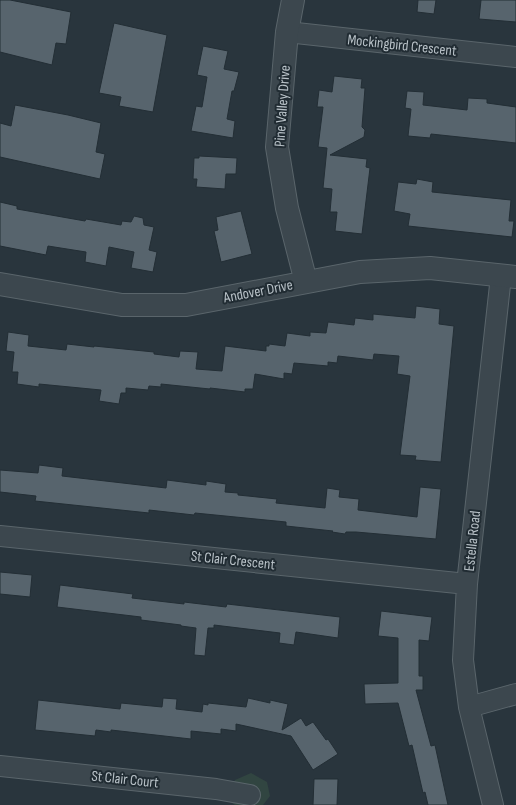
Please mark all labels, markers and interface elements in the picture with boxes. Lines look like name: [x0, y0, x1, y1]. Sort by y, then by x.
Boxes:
street label: Mockingbird Crescent: [346, 30, 458, 61]
street label: Pine Valley Drive: [270, 65, 295, 148]
street label: Andover Drive: [221, 275, 294, 308]
street label: Estella Road: [460, 510, 485, 572]
street label: St Clair Crescent: [190, 547, 276, 574]
street label: St Clair Court: [90, 767, 160, 793]

